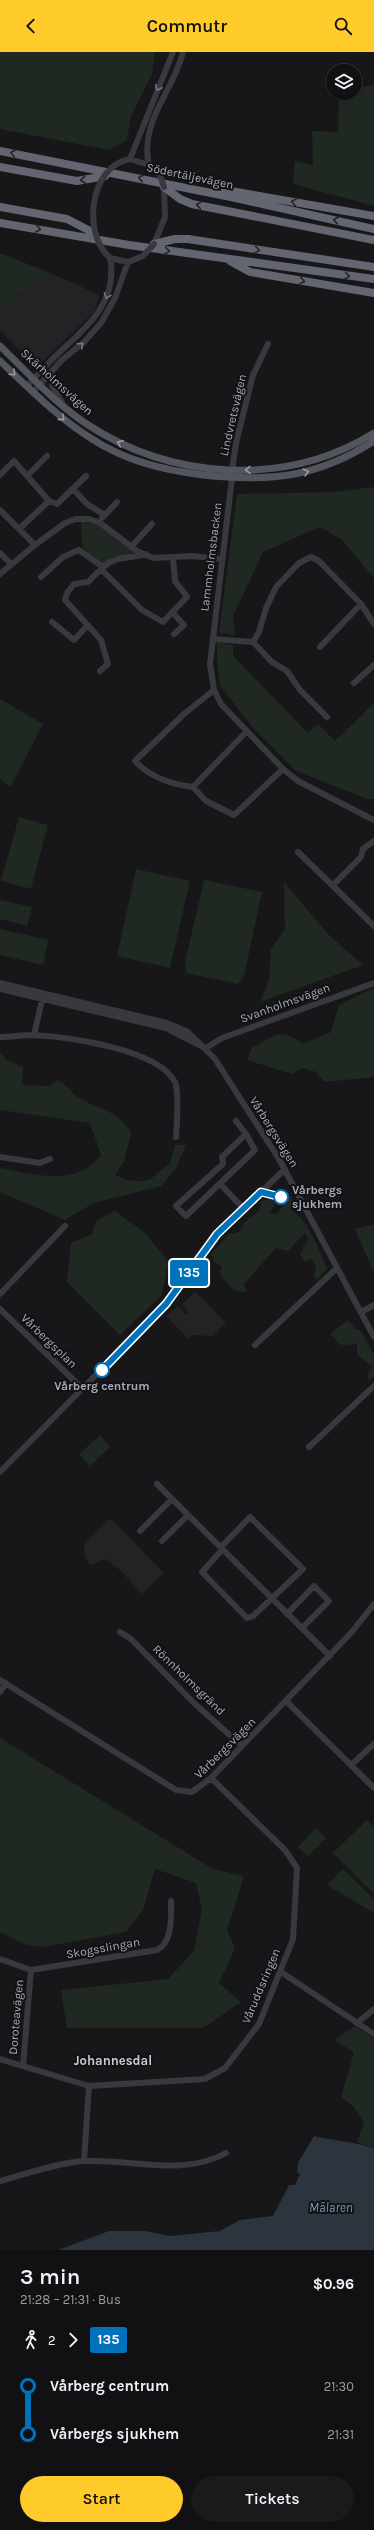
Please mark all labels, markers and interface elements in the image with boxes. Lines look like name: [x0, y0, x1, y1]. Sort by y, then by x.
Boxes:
icon: back: [20, 15, 42, 37]
text: Commutr: [147, 15, 227, 37]
icon: search: [332, 15, 354, 37]
map controls: [326, 64, 362, 100]
button: layers: [326, 64, 362, 100]
one-way arrow: [155, 84, 163, 91]
one-way arrow: [10, 150, 16, 158]
street label: Södertäljevägen: [145, 160, 235, 192]
one-way arrow: [138, 175, 144, 183]
one-way arrow: [80, 176, 86, 185]
one-way arrow: [291, 198, 297, 207]
one-way arrow: [196, 202, 203, 210]
one-way arrow: [333, 217, 339, 225]
one-way arrow: [35, 225, 42, 233]
one-way arrow: [254, 245, 260, 254]
one-way arrow: [163, 246, 170, 255]
one-way arrow: [344, 271, 350, 280]
one-way arrow: [299, 276, 305, 285]
one-way arrow: [104, 292, 112, 299]
one-way arrow: [76, 343, 83, 350]
street label: Skärholmsvägen: [18, 346, 96, 418]
one-way arrow: [9, 368, 16, 375]
street label: Lindvretsvägen: [217, 373, 249, 457]
one-way arrow: [58, 413, 65, 420]
one-way arrow: [117, 440, 125, 448]
one-way arrow: [245, 465, 251, 474]
one-way arrow: [302, 468, 309, 477]
street label: Lammholmsbacken: [197, 502, 225, 612]
street label: Svanholmsvägen: [238, 980, 332, 1026]
street label: Vårbergsvägen: [247, 1094, 301, 1170]
place label: Vårbergs sjukhem: [292, 1183, 342, 1211]
marker: Vårbergs sjukhem: [273, 1189, 289, 1205]
line badge: 135: [166, 1260, 212, 1286]
text: 135: [178, 1264, 200, 1281]
street label: Vårbergsplan: [18, 1311, 80, 1371]
marker: Vårberg centrum: [94, 1362, 110, 1378]
place label: Vårberg centrum: [54, 1379, 150, 1393]
street label: Rönnholmsgränd: [150, 1642, 228, 1718]
street label: Vårbergsvägen: [192, 1715, 258, 1781]
street label: Skogsslingan: [65, 1935, 141, 1961]
street label: Våruddsringen: [239, 1946, 283, 2026]
street label: Doroteavägen: [6, 1979, 26, 2055]
district label: Johannesdal: [74, 2053, 152, 2068]
water label: Mälaren: [309, 2200, 353, 2215]
text: 3 min: [20, 2264, 80, 2290]
text: $0.96: [313, 2275, 354, 2293]
text: 21:28 – 21:31 · Bus: [20, 2292, 121, 2307]
icon: walk: [20, 2329, 42, 2351]
icon: forward: [62, 2329, 84, 2351]
text: 135: [98, 2331, 119, 2348]
text: 2: [48, 2333, 56, 2348]
text: Vårberg centrum: [50, 2377, 169, 2395]
text: 21:30: [324, 2379, 354, 2394]
text: Vårbergs sjukhem: [50, 2425, 179, 2443]
text: 21:31: [327, 2427, 354, 2442]
button: Start: [20, 2476, 183, 2522]
button: Tickets: [191, 2476, 354, 2522]

